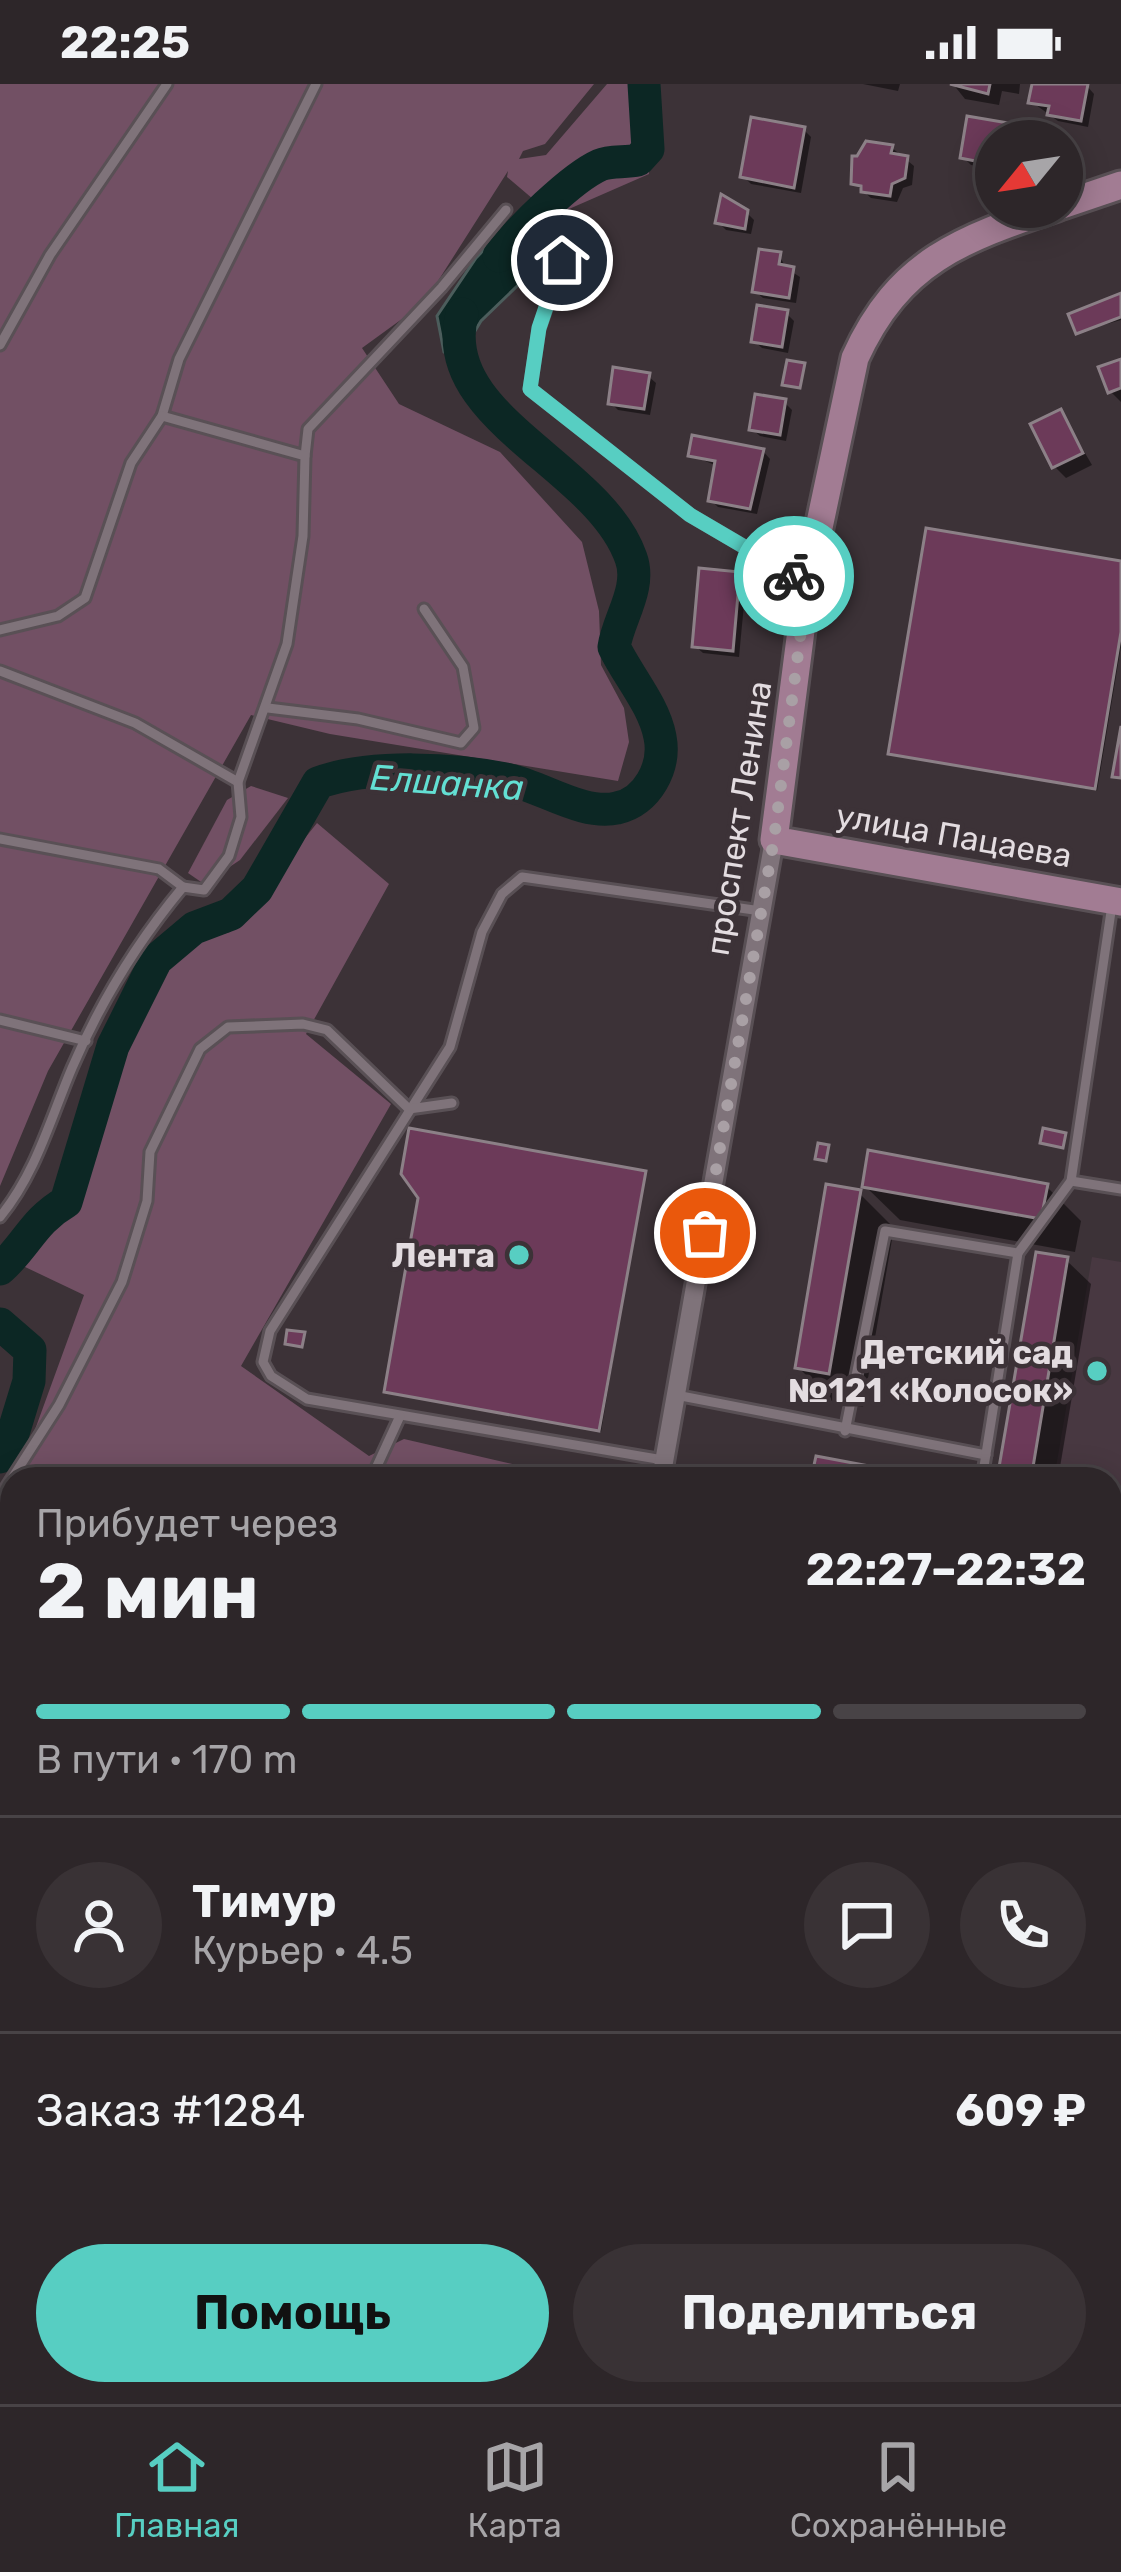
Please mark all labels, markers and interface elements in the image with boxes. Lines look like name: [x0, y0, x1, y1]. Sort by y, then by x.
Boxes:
text: 22:25: [60, 16, 190, 69]
north arrow: [975, 120, 1083, 228]
map controls: [975, 120, 1083, 228]
pin: [511, 209, 613, 311]
icon: home: [529, 227, 595, 293]
courier: [734, 516, 854, 636]
icon: bike: [761, 543, 827, 609]
street label: проспект Ленина: [698, 678, 779, 958]
water label: Елшанка: [369, 756, 525, 809]
street label: улица Пацаева: [833, 796, 1075, 875]
pin: [654, 1182, 756, 1284]
icon: bag: [672, 1200, 738, 1266]
place label: Лента: [392, 1236, 495, 1275]
marker: Лента: [506, 1242, 532, 1268]
place label: Детский сад №121 «Колосок»: [788, 1333, 1073, 1410]
marker: Детский сад №121 «Колосок»: [1084, 1358, 1110, 1384]
text: Прибудет через: [36, 1501, 338, 1547]
text: 22:27–22:32: [806, 1543, 1086, 1596]
text: 2 мин: [36, 1545, 259, 1638]
text: В пути · 170 m: [36, 1737, 297, 1783]
button: person: [36, 1862, 162, 1988]
button: chat: [804, 1862, 930, 1988]
button: phone: [960, 1862, 1086, 1988]
text: Тимур: [192, 1875, 337, 1928]
text: Курьер · 4.5: [192, 1928, 413, 1974]
text: Заказ #1284: [36, 2084, 305, 2137]
text: 609 ₽: [955, 2084, 1086, 2137]
button: Помощь: [36, 2244, 549, 2382]
button: Поделиться: [573, 2244, 1086, 2382]
tab: Главная: [114, 2434, 240, 2545]
tab: Карта: [468, 2434, 562, 2545]
tab: Сохранённые: [790, 2434, 1007, 2545]

